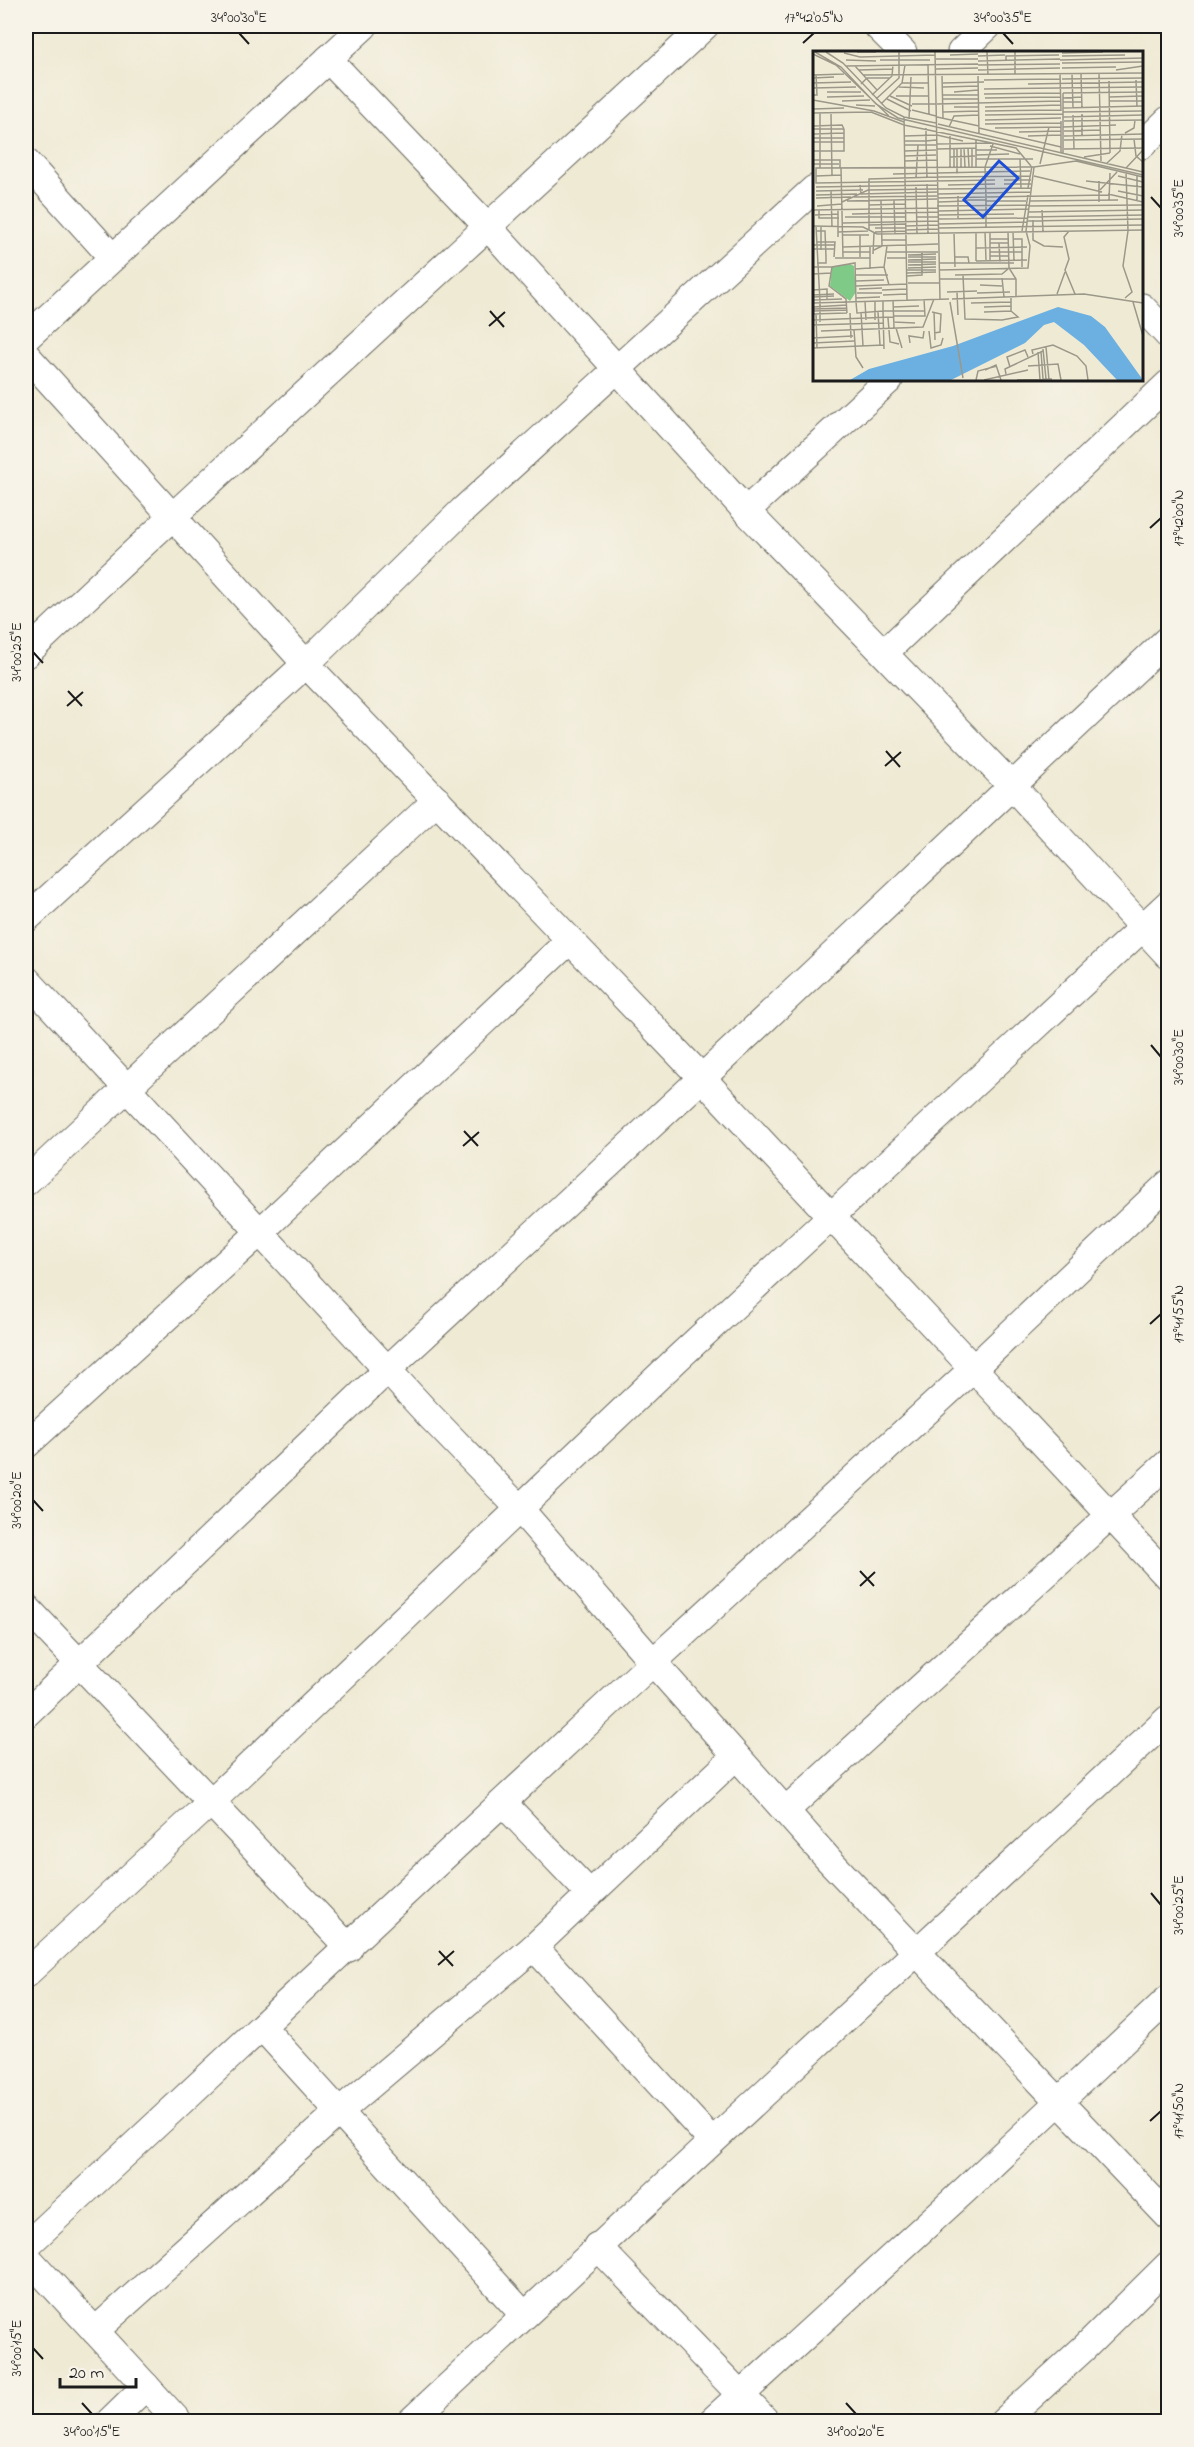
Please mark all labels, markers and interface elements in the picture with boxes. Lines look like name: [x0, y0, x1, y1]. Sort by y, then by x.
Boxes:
text: 34°00'30"E: [211, 7, 267, 29]
text: 17°42'05"N: [785, 7, 843, 29]
text: 34°00'35"E: [974, 7, 1032, 29]
inset map: [813, 51, 1143, 381]
text: 34°00'35"E: [1168, 179, 1190, 237]
text: 17°42'00"N: [1168, 490, 1190, 546]
text: 34°00'25"E: [6, 622, 28, 682]
text: 34°00'30"E: [1168, 1029, 1190, 1085]
text: 17°41'55"N: [1168, 1285, 1190, 1343]
text: 34°00'20"E: [6, 1471, 28, 1529]
text: 34°00'25"E: [1168, 1875, 1190, 1935]
text: 17°41'50"N: [1168, 2083, 1190, 2139]
text: 34°00'15"E: [6, 2320, 28, 2376]
scale bar: [60, 2351, 136, 2389]
text: 20 m: [69, 2361, 104, 2387]
text: 34°00'15"E: [64, 2421, 120, 2443]
text: 34°00'20"E: [827, 2421, 885, 2443]

